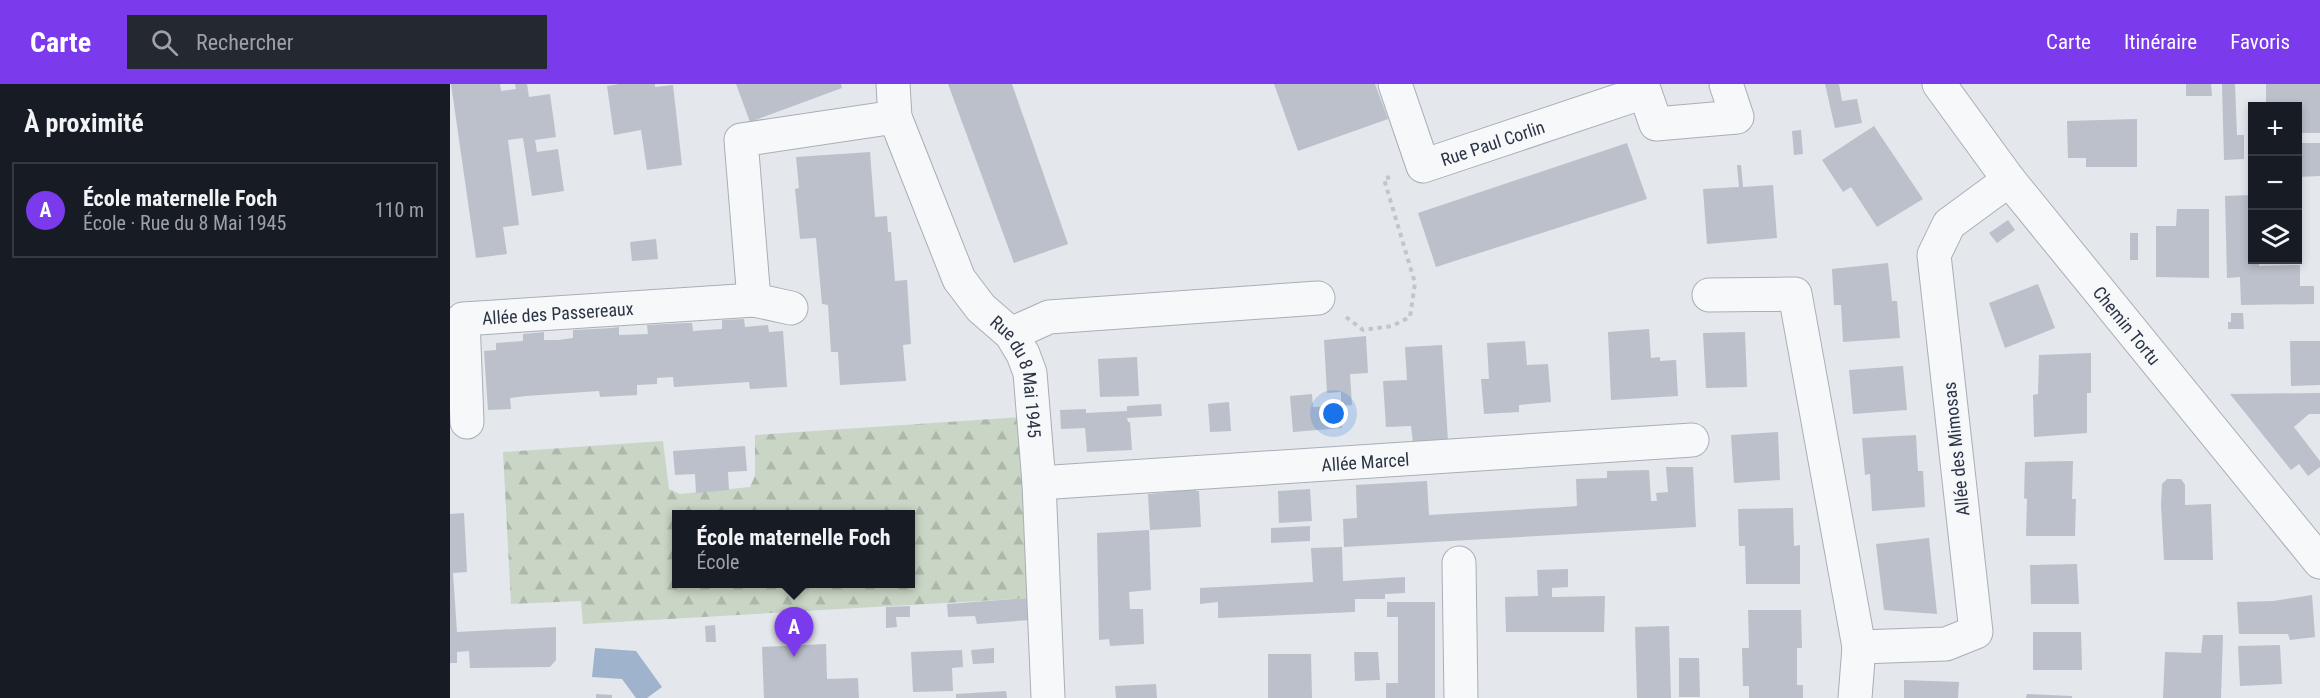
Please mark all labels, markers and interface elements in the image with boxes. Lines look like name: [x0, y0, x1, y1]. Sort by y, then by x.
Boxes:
search box: [127, 15, 547, 69]
text: Carte: [30, 26, 91, 59]
icon: search: [148, 26, 181, 59]
text: Rechercher: [196, 30, 293, 55]
text: Carte: [2046, 30, 2091, 54]
text: Itinéraire: [2124, 30, 2197, 54]
text: Favoris: [2230, 30, 2290, 54]
map controls: [2248, 102, 2302, 264]
button: +: [2248, 102, 2302, 156]
text: À proximité: [24, 108, 144, 138]
street label: Rue Paul Corlin: [1438, 116, 1547, 170]
button: −: [2248, 156, 2302, 210]
text: École maternelle Foch: [83, 186, 277, 211]
text: A: [40, 198, 51, 222]
text: 110 m: [375, 198, 424, 222]
button: layers: [2248, 210, 2302, 264]
text: École · Rue du 8 Mai 1945: [83, 211, 286, 235]
street label: Chemin Tortu: [2089, 282, 2165, 369]
street label: Allée des Passereaux: [481, 297, 634, 328]
street label: Rue du 8 Mai 1945: [987, 311, 1046, 439]
street label: Allée des Mimosas: [1939, 381, 1973, 517]
your location: [1319, 399, 1348, 428]
street label: Allée Marcel: [1321, 448, 1410, 475]
popup: [672, 510, 915, 588]
text: École maternelle Foch: [696, 525, 891, 550]
text: École: [696, 550, 739, 574]
pin: A: [774, 608, 814, 657]

